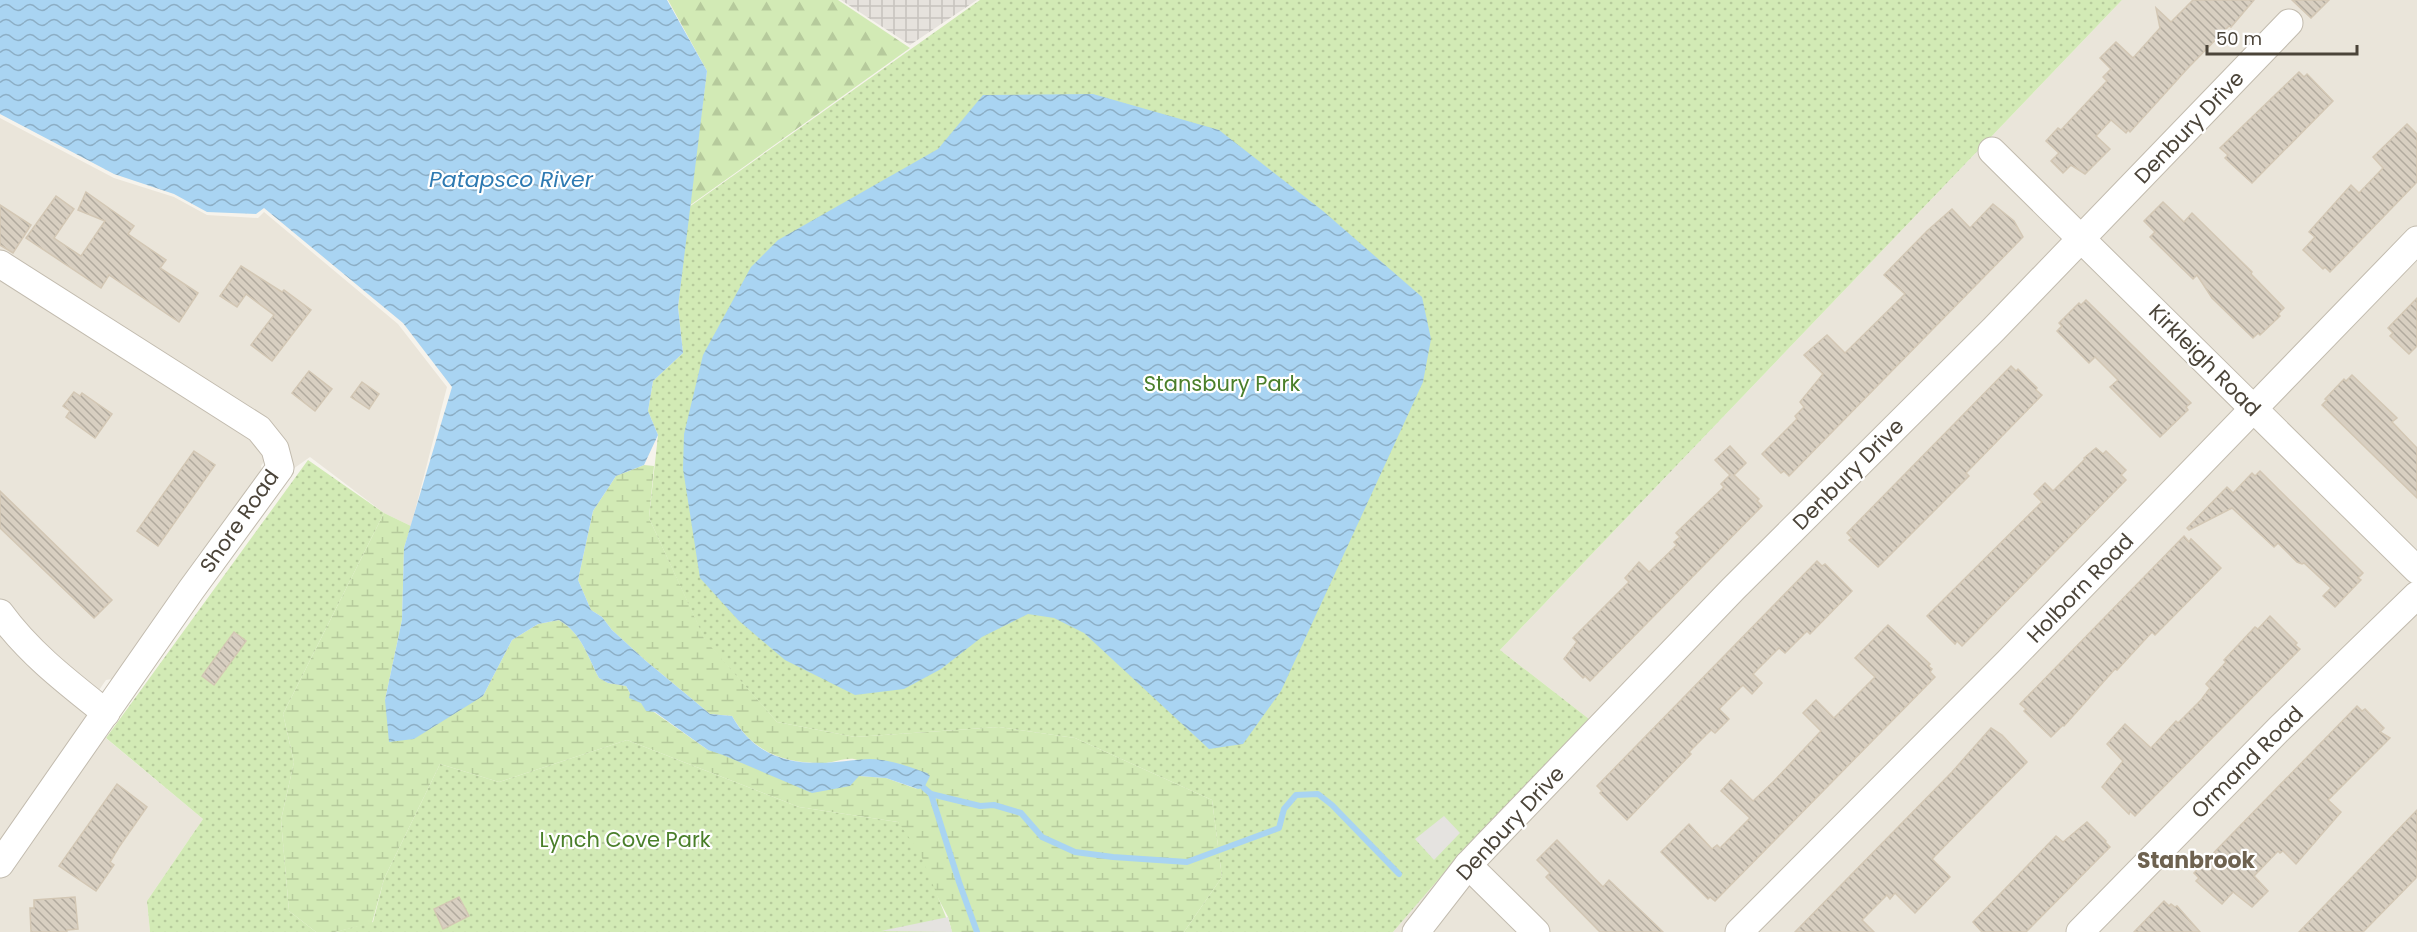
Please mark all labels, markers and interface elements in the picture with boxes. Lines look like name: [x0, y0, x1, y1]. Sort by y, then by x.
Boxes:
scale bar: [2207, 18, 2357, 56]
text: 50 m: [2216, 26, 2262, 51]
street label: Denbury Drive: [2128, 64, 2250, 190]
water label: Patapsco River: [429, 164, 594, 195]
street label: Kirkleigh Road: [2143, 298, 2267, 422]
park label: Stansbury Park: [1144, 369, 1300, 398]
street label: Denbury Drive: [1786, 412, 1910, 536]
street label: Shore Road: [193, 463, 285, 579]
street label: Holborn Road: [2020, 527, 2140, 649]
street label: Ormand Road: [2184, 699, 2310, 825]
street label: Denbury Drive: [1449, 759, 1571, 887]
park label: Lynch Cove Park: [539, 825, 711, 854]
district label: Stanbrook: [2137, 845, 2256, 876]

